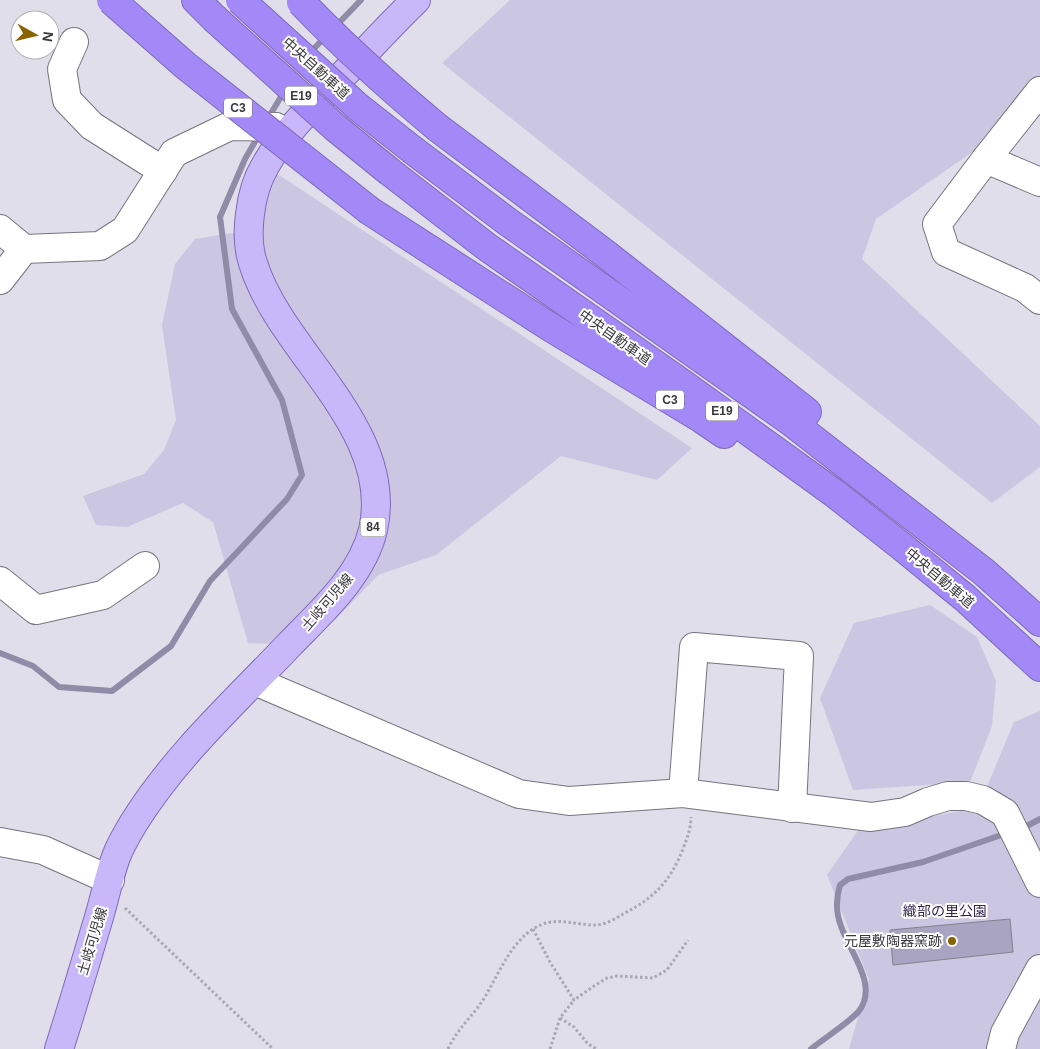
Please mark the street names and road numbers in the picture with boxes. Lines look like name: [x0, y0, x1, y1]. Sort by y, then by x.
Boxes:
street label: 中央自動車道: [279, 34, 353, 102]
road number: E19: [285, 86, 317, 105]
road number: C3: [224, 99, 252, 118]
street label: 中央自動車道: [576, 306, 654, 368]
road number: C3: [656, 390, 684, 410]
road number: E19: [706, 402, 738, 421]
road number: 84: [360, 518, 386, 536]
street label: 中央自動車道: [903, 545, 977, 611]
street label: 土岐可児線: [298, 570, 356, 634]
street label: 土岐可児線: [74, 905, 110, 977]

